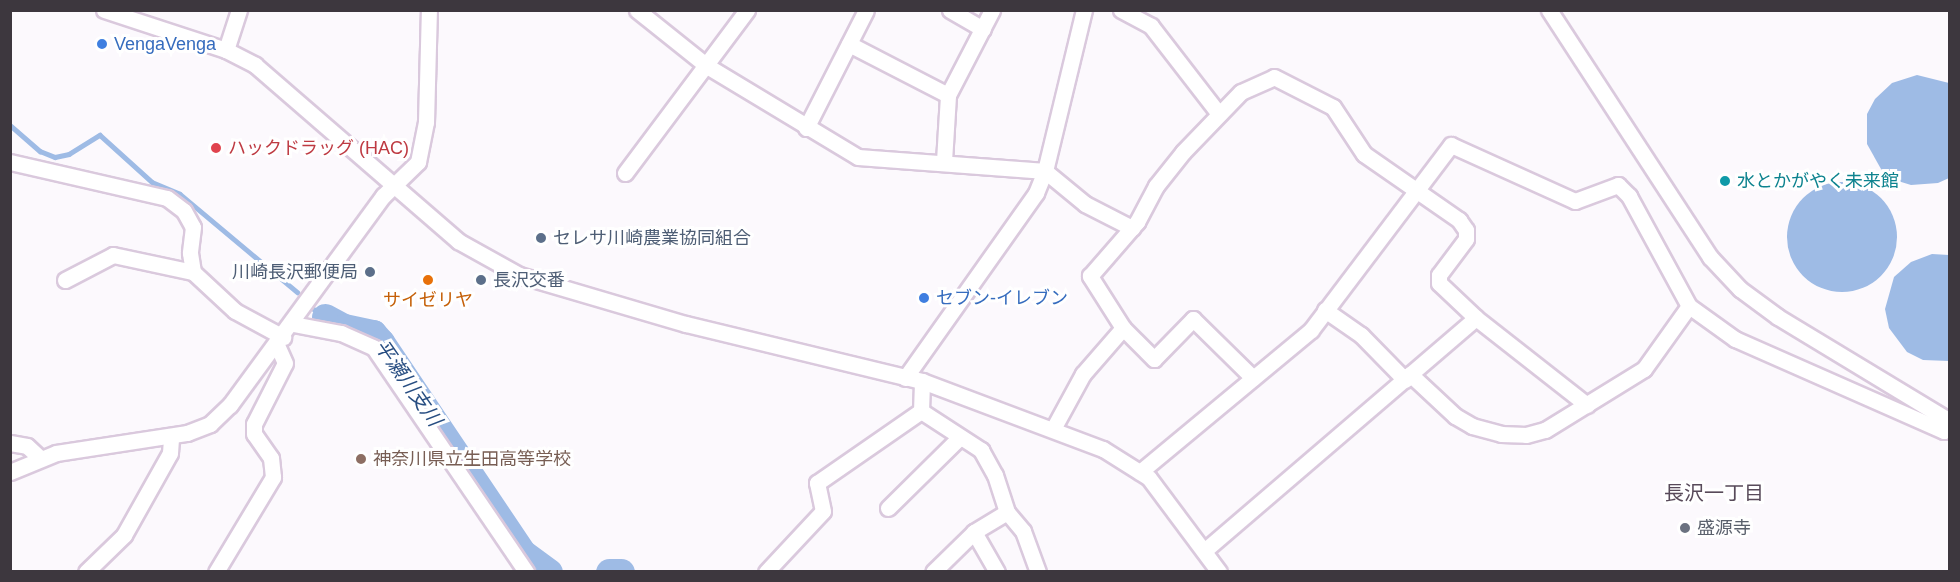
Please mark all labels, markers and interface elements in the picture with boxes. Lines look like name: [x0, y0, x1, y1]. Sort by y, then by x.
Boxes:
place label: VengaVenga: [114, 33, 216, 55]
marker: VengaVenga: [95, 37, 109, 51]
place label: ハックドラッグ (HAC): [228, 137, 409, 159]
marker: ハックドラッグ (HAC): [209, 141, 223, 155]
place label: 水とかがやく未来館: [1737, 170, 1899, 192]
marker: 水とかがやく未来館: [1718, 174, 1732, 188]
place label: セレサ川崎農業協同組合: [553, 227, 751, 249]
marker: セレサ川崎農業協同組合: [534, 231, 548, 245]
place label: 川崎長沢郵便局: [232, 261, 358, 283]
marker: 川崎長沢郵便局: [363, 265, 377, 279]
place label: 長沢交番: [493, 269, 565, 291]
marker: サイゼリヤ: [421, 273, 435, 287]
marker: 長沢交番: [474, 273, 488, 287]
place label: セブン-イレブン: [936, 287, 1068, 309]
place label: サイゼリヤ: [383, 289, 473, 311]
marker: セブン-イレブン: [917, 291, 931, 305]
water label: 平瀬川支川: [369, 335, 447, 431]
place label: 神奈川県立生田高等学校: [373, 448, 571, 470]
marker: 神奈川県立生田高等学校: [354, 452, 368, 466]
district label: 長沢一丁目: [1664, 481, 1764, 505]
place label: 盛源寺: [1697, 517, 1751, 539]
marker: 盛源寺: [1678, 521, 1692, 535]

